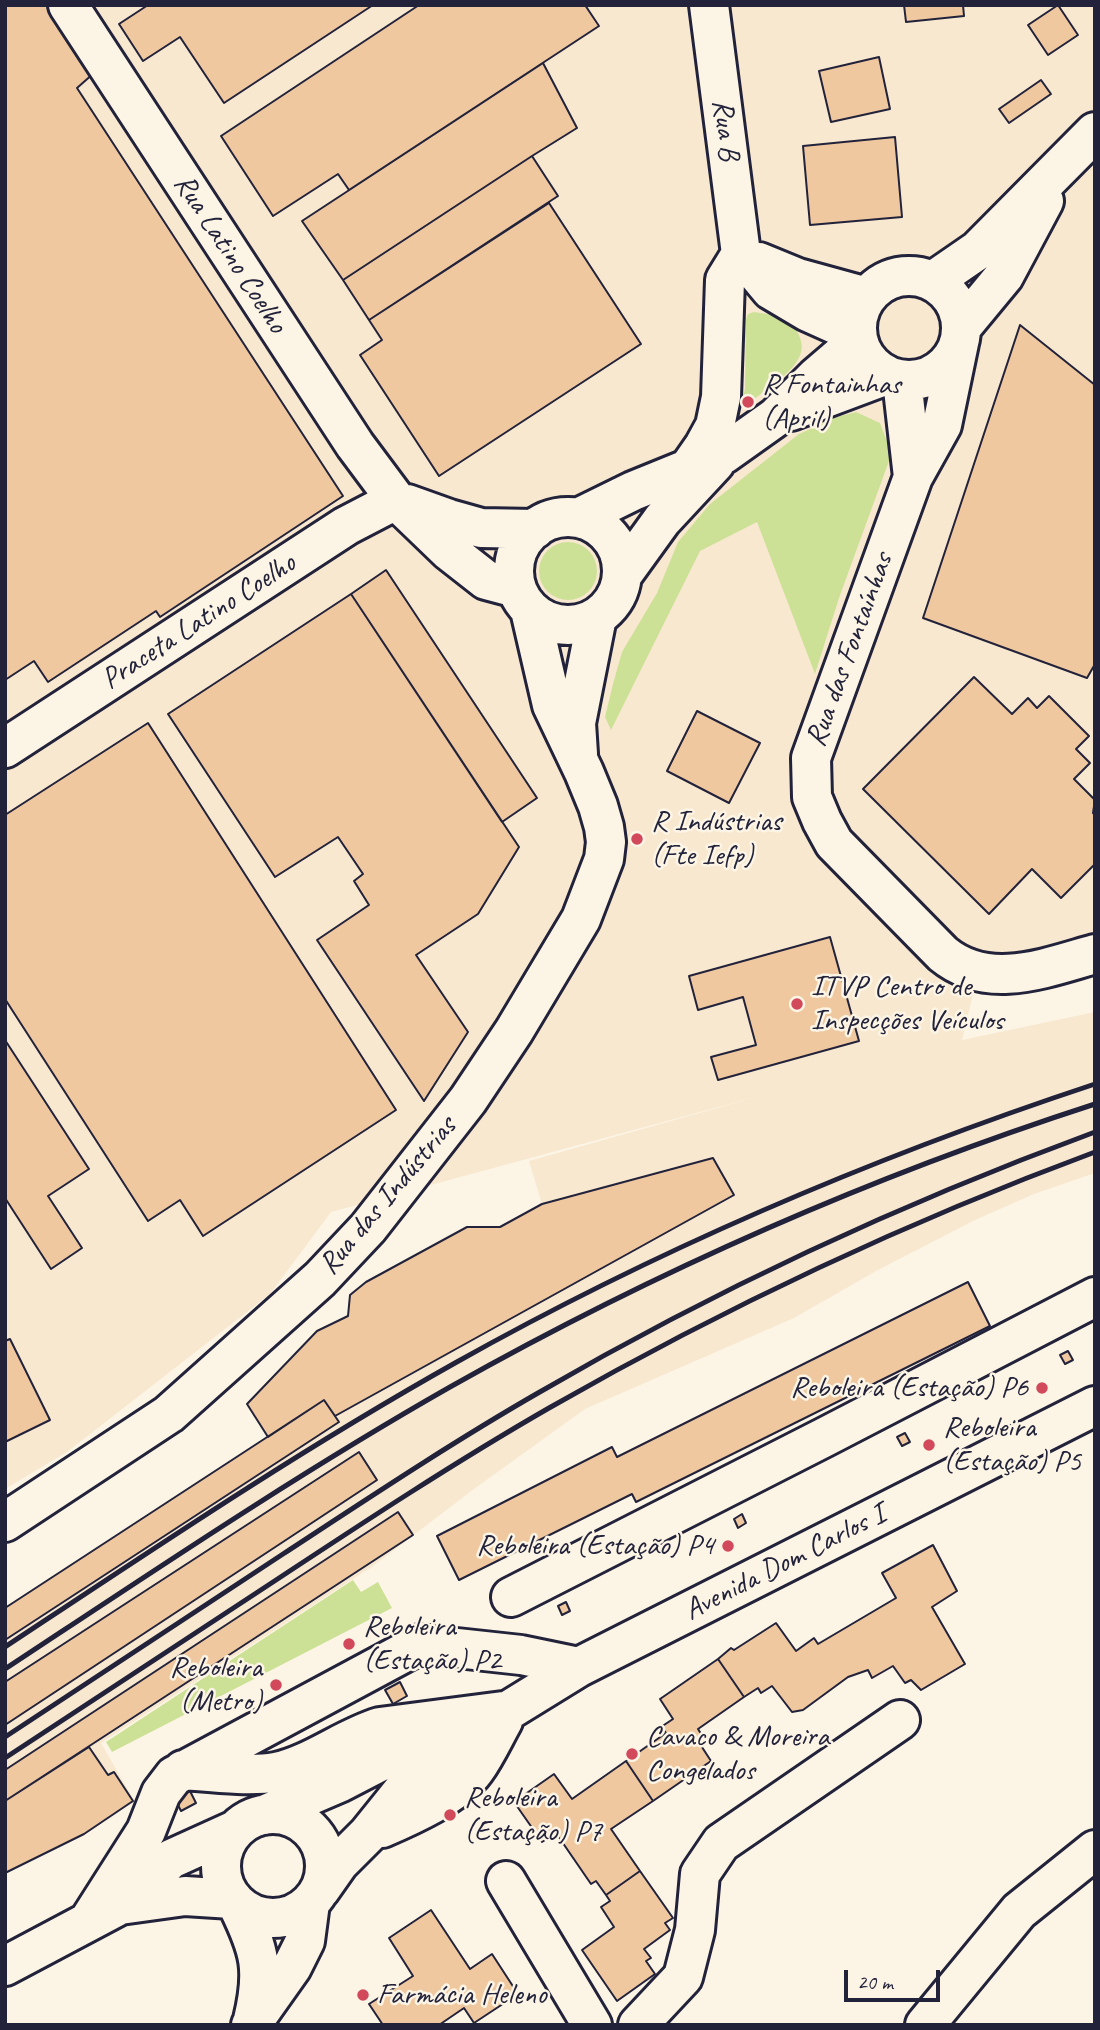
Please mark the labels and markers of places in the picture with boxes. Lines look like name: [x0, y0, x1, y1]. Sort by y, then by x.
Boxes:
place label: R Fontainhas (April): [762, 367, 901, 438]
marker: R Fontainhas (April): [740, 394, 756, 410]
place label: R Indústrias (Fte Iefp): [651, 804, 781, 874]
marker: R Indústrias (Fte Iefp): [629, 831, 645, 847]
place label: ITVP Centro de Inspecções Veículos: [811, 969, 1003, 1040]
marker: ITVP Centro de Inspecções Veículos: [789, 996, 805, 1012]
place label: Reboleira (Estação) P6: [790, 1370, 1028, 1406]
marker: Reboleira (Estação) P6: [1034, 1380, 1050, 1396]
place label: Reboleira (Estação) P5: [943, 1410, 1081, 1480]
marker: Reboleira (Estação) P5: [921, 1437, 937, 1453]
place label: Reboleira (Estação) P4: [476, 1528, 714, 1564]
marker: Reboleira (Estação) P4: [720, 1538, 736, 1554]
place label: Reboleira (Estação) P2: [363, 1609, 501, 1680]
marker: Reboleira (Estação) P2: [341, 1636, 357, 1652]
place label: Reboleira (Metro): [170, 1650, 262, 1720]
marker: Reboleira (Metro): [268, 1677, 284, 1693]
place label: Cavaco & Moreira Congelados: [646, 1719, 829, 1790]
marker: Cavaco & Moreira Congelados: [624, 1746, 640, 1762]
place label: Reboleira (Estação) P7: [464, 1780, 602, 1850]
marker: Reboleira (Estação) P7: [442, 1807, 458, 1823]
place label: Farmácia Heleno: [377, 1977, 546, 2013]
marker: Farmácia Heleno: [355, 1987, 371, 2003]

